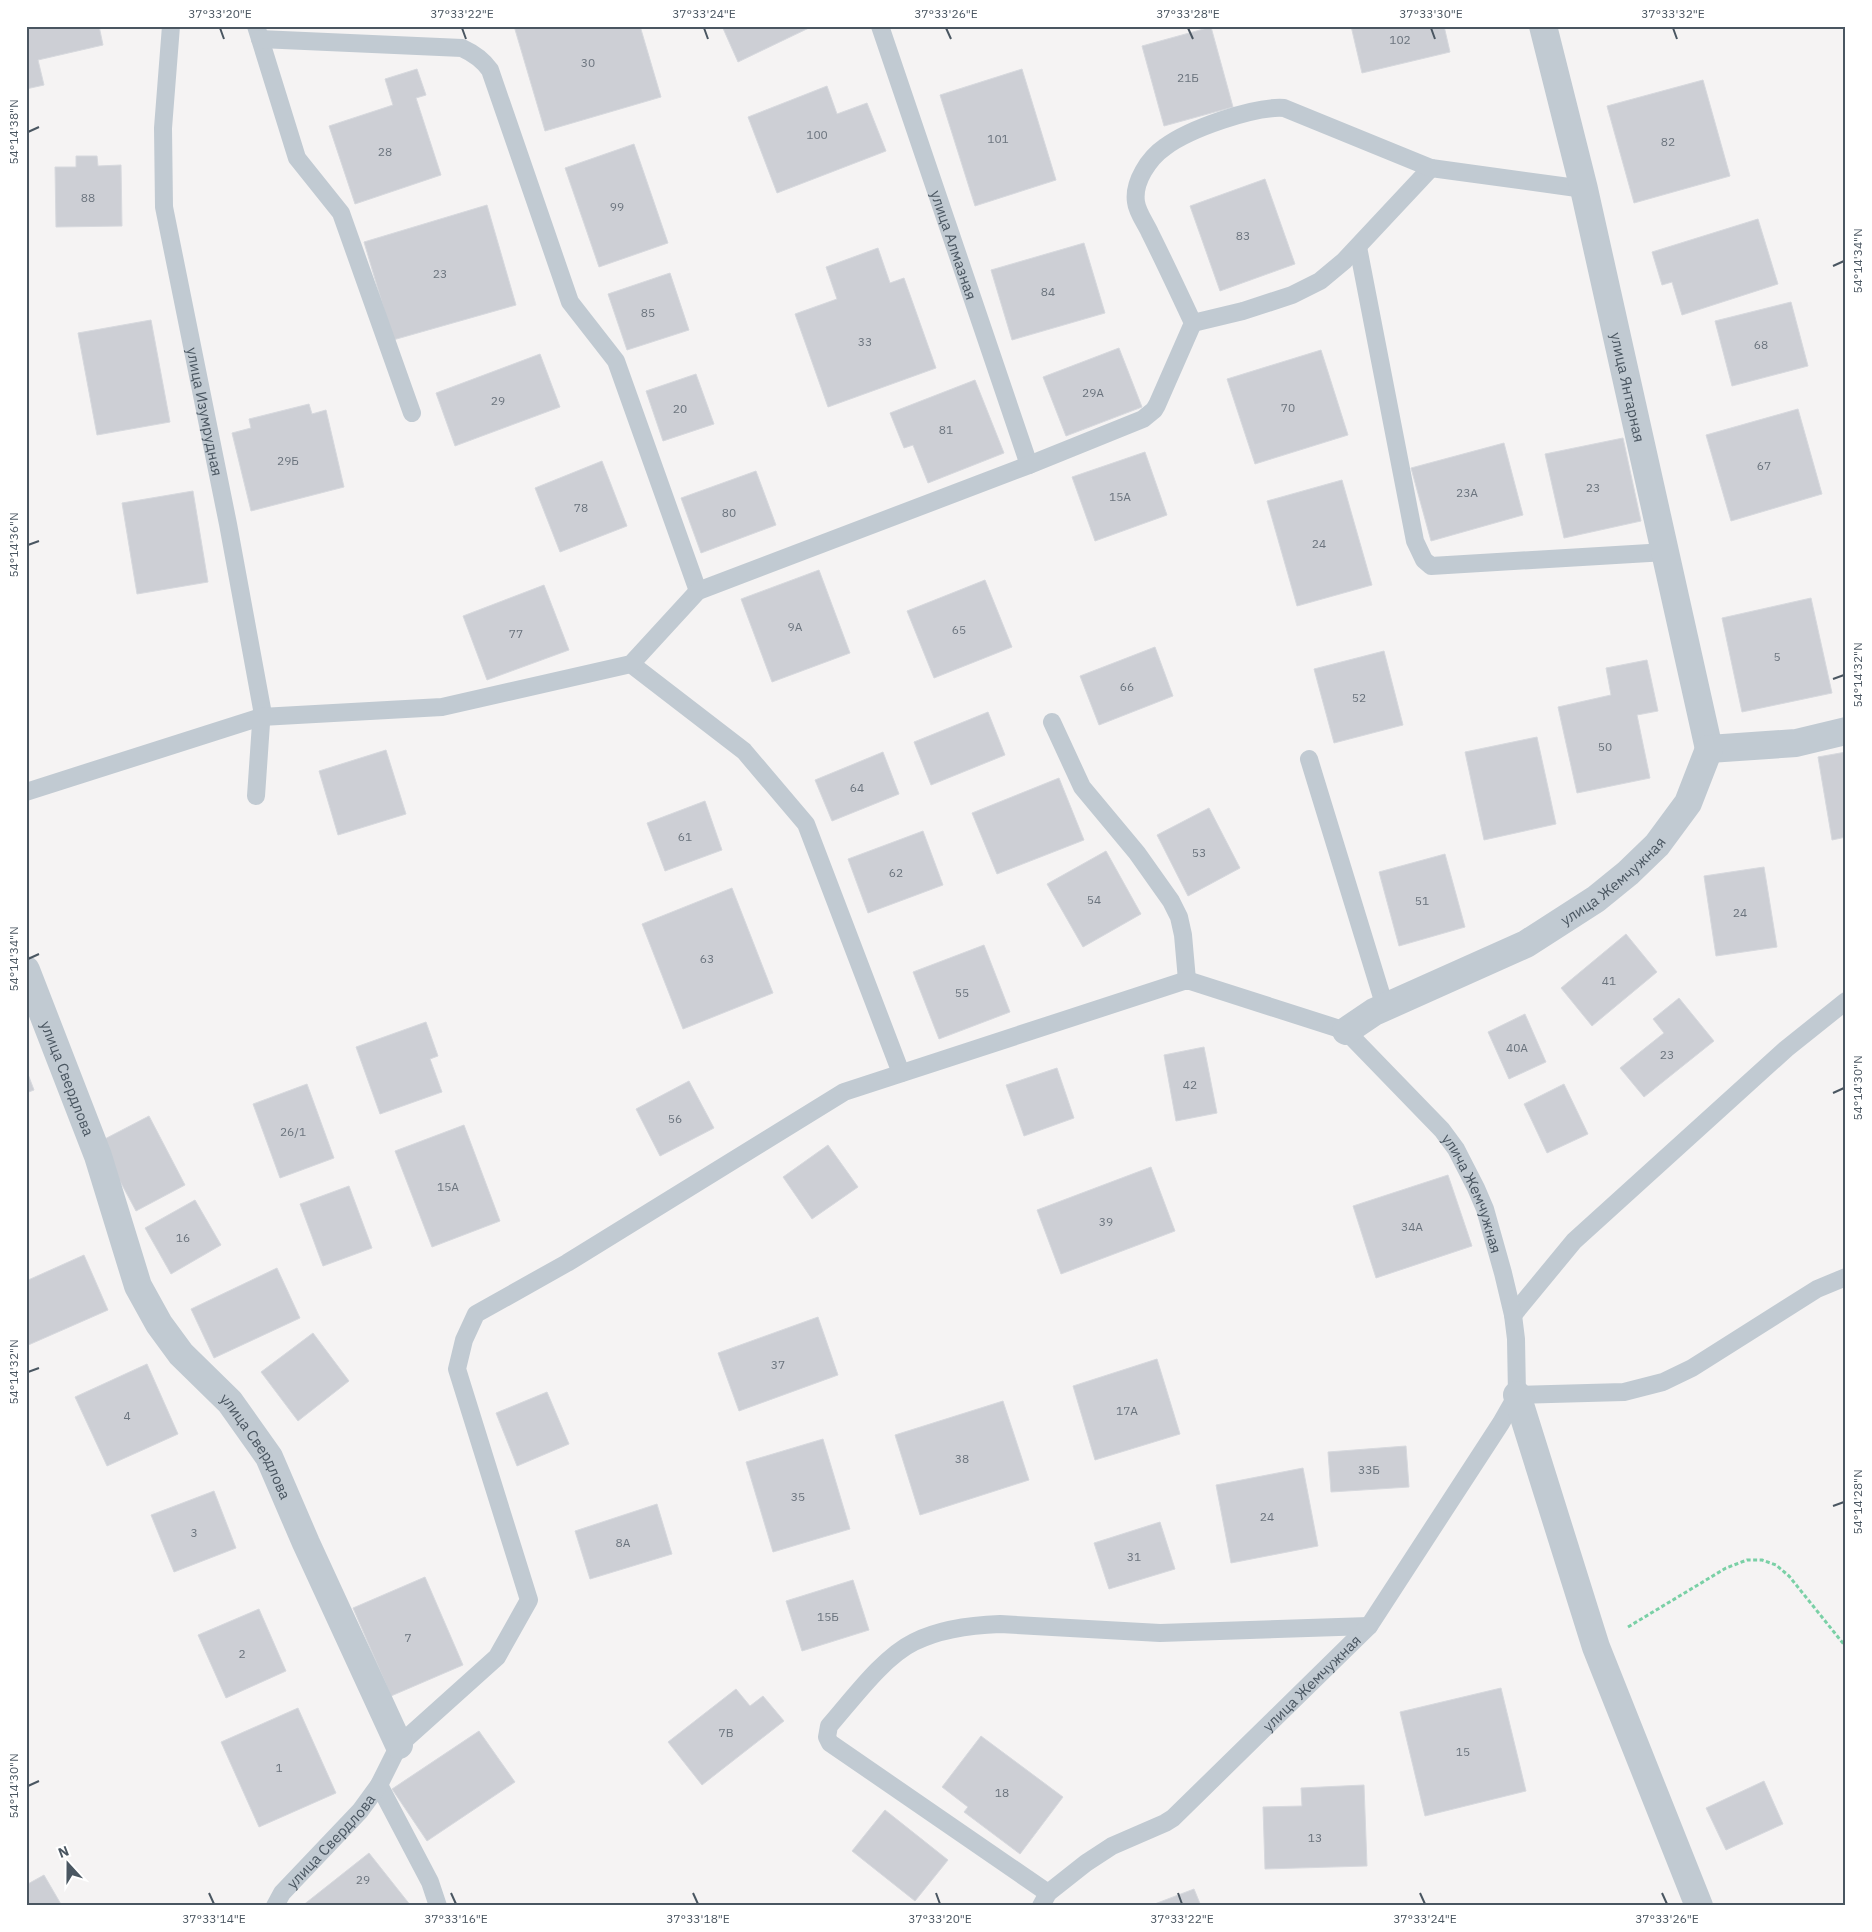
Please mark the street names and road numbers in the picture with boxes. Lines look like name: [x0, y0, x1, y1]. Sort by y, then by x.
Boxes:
street label: улица Алмазная: [927, 188, 982, 302]
street label: улица Янтарная: [1607, 330, 1650, 444]
street label: улица Изумрудная: [183, 346, 228, 478]
street label: улица Жемчужная: [1557, 833, 1669, 929]
street label: улица Свердлова: [37, 1018, 99, 1139]
street label: улича Жемчужная: [1438, 1130, 1506, 1255]
street label: улица Свердлова: [216, 1388, 295, 1502]
street label: улица Жемчужная: [1258, 1630, 1364, 1735]
street label: улица Свердлова: [282, 1790, 379, 1892]

